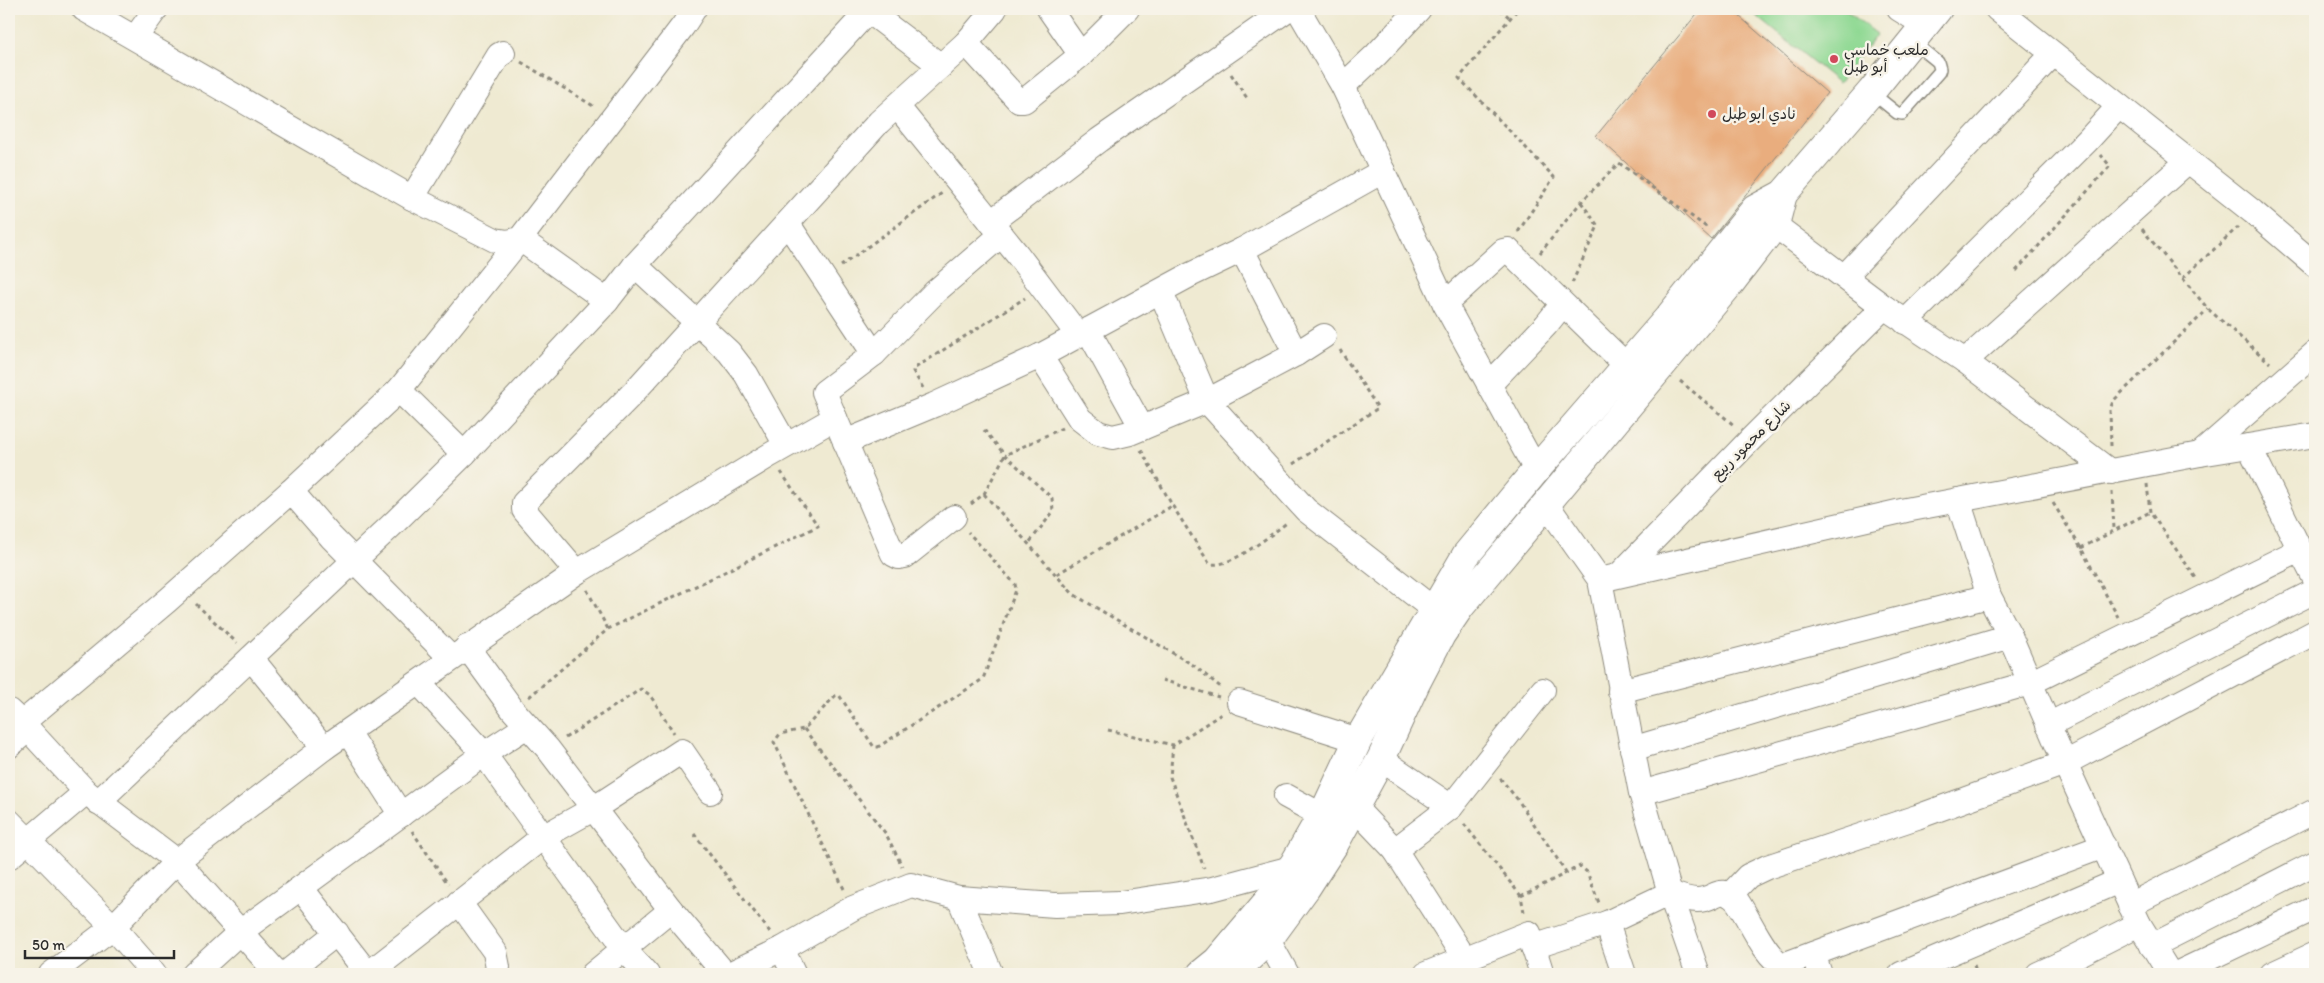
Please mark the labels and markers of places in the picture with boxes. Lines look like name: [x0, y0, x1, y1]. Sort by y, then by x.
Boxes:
place label: ملعب خماسي أبو طبل: [1844, 41, 1929, 76]
marker: ملعب خماسي أبو طبل: [1828, 53, 1840, 65]
place label: نادي ابو طبل: [1722, 105, 1796, 125]
marker: نادي ابو طبل: [1706, 108, 1718, 120]

